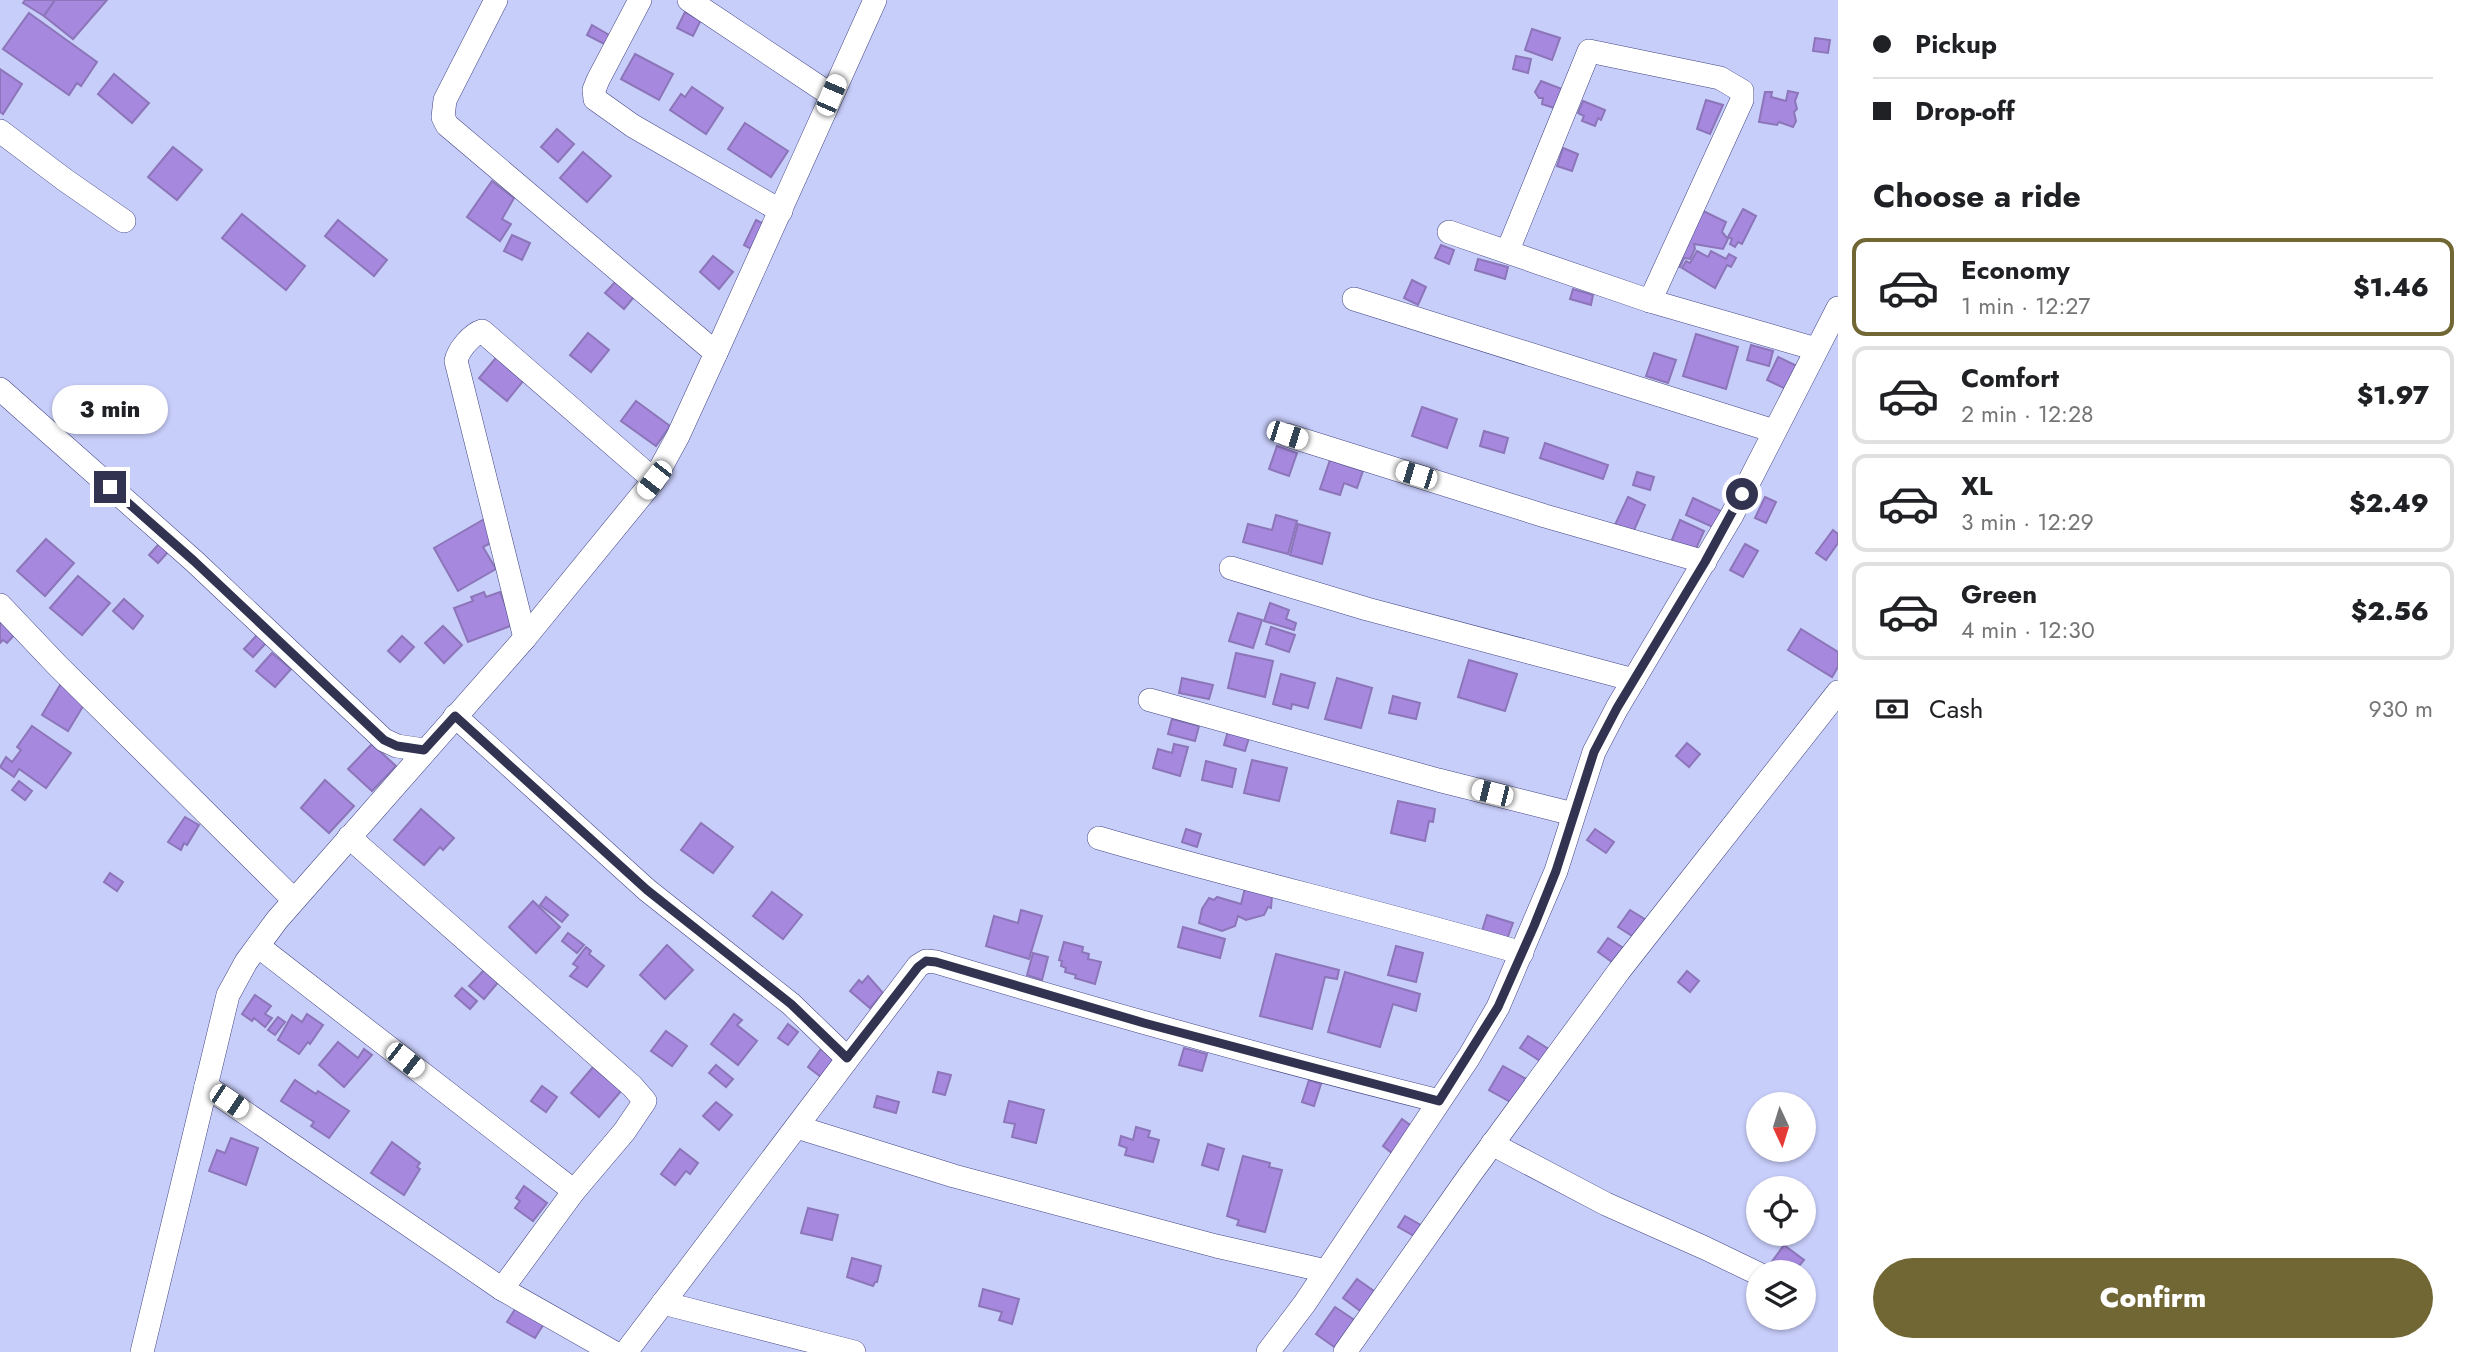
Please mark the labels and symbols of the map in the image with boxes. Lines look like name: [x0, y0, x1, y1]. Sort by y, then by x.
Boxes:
car: [814, 72, 849, 118]
callout: 3 min: [52, 386, 168, 434]
car: [1264, 419, 1311, 451]
car: [633, 457, 676, 503]
car: [1393, 459, 1440, 491]
route end: [94, 471, 126, 503]
route start: [1726, 478, 1758, 510]
car: [1470, 778, 1515, 808]
car: [382, 1039, 429, 1081]
car: [206, 1081, 253, 1121]
north arrow: [1746, 1092, 1816, 1162]

